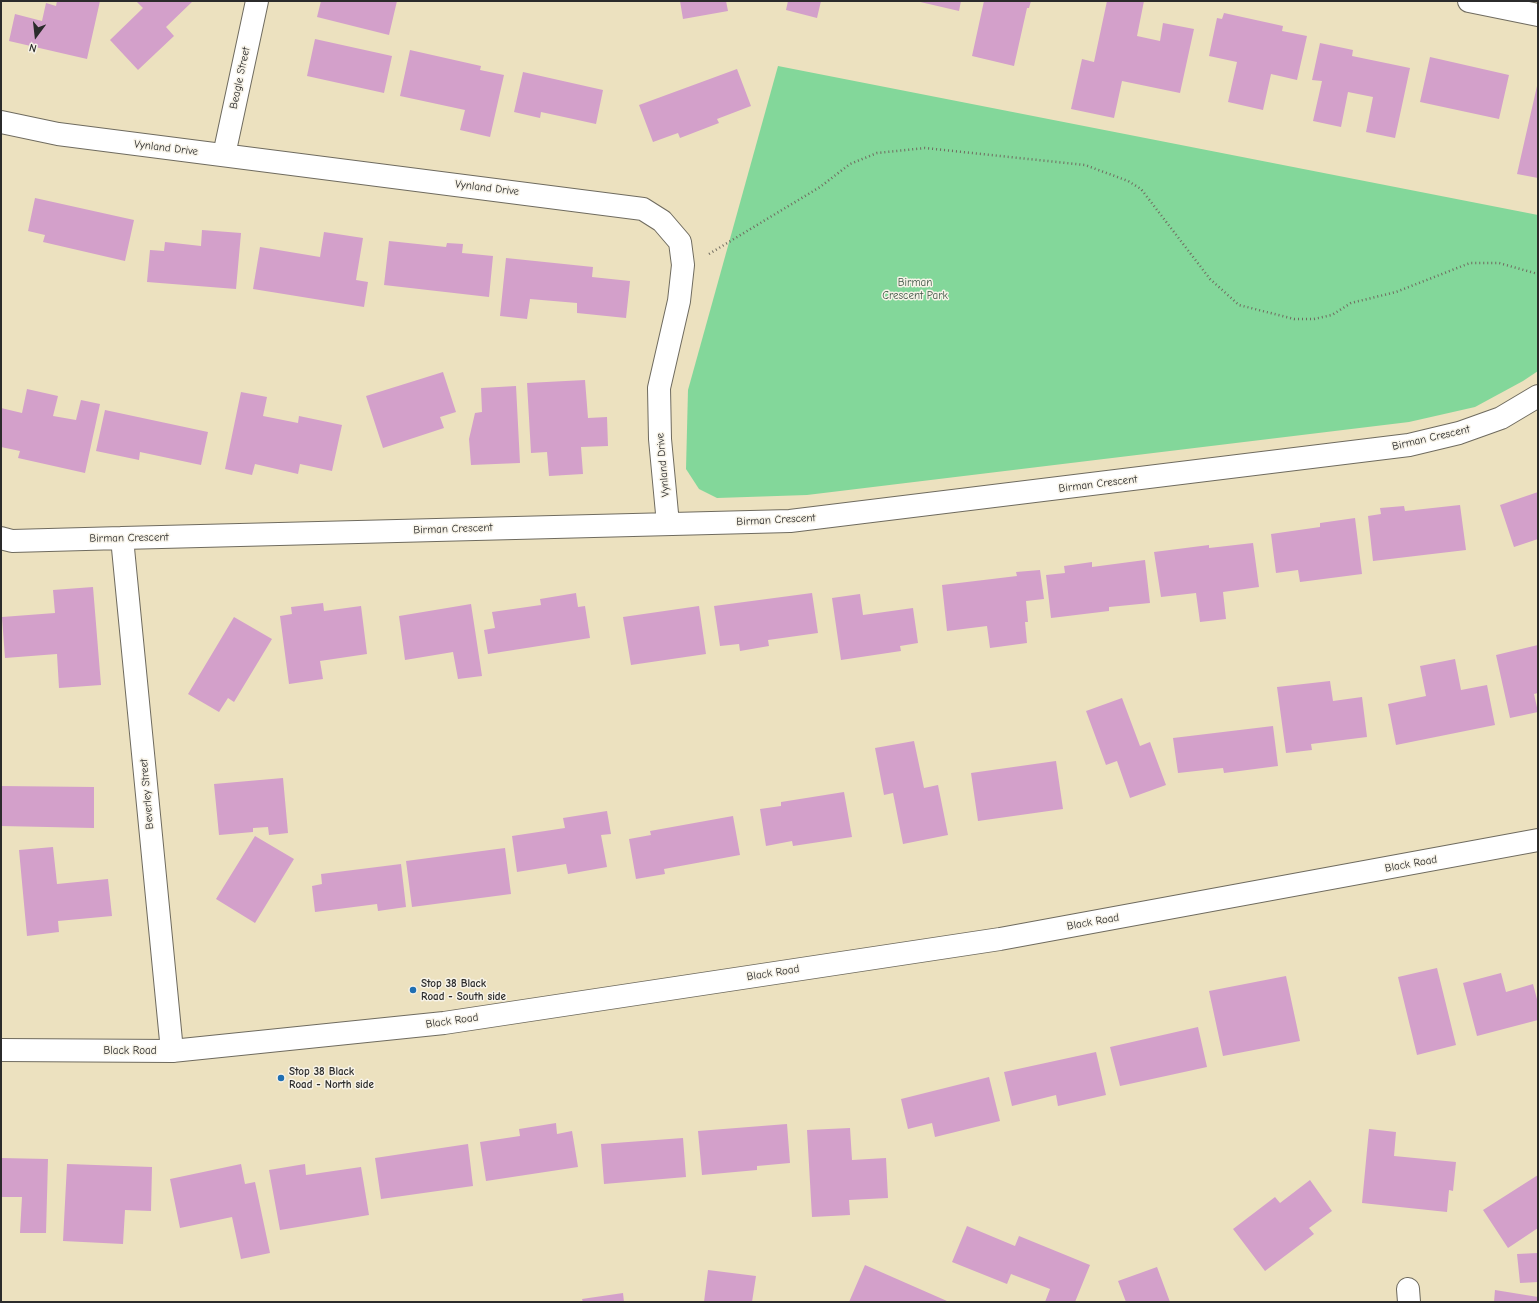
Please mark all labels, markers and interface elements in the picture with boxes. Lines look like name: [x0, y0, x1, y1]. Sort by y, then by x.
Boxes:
north arrow: [16, 16, 56, 56]
text: N: [28, 41, 38, 55]
street label: Beagle Street: [227, 46, 253, 110]
street label: Vynland Drive: [133, 138, 199, 158]
street label: Vynland Drive: [454, 178, 520, 198]
park label: Birman Crescent Park: [882, 276, 948, 302]
street label: Birman Crescent: [1391, 423, 1471, 453]
street label: Vynland Drive: [654, 432, 672, 498]
street label: Birman Crescent: [1058, 473, 1138, 495]
street label: Birman Crescent: [736, 511, 816, 529]
street label: Birman Crescent: [413, 521, 493, 537]
street label: Birman Crescent: [89, 531, 169, 545]
street label: Beverley Street: [137, 758, 157, 830]
street label: Black Road: [1384, 853, 1438, 875]
street label: Black Road: [1066, 911, 1120, 933]
street label: Black Road: [746, 962, 800, 984]
place label: Stop 38 Black Road - South side: [421, 977, 506, 1003]
marker: Stop 38 Black Road - South side: [408, 985, 418, 995]
street label: Black Road: [425, 1011, 479, 1031]
street label: Black Road: [104, 1044, 156, 1058]
place label: Stop 38 Black Road - North side: [289, 1065, 374, 1091]
marker: Stop 38 Black Road - North side: [276, 1073, 286, 1083]

